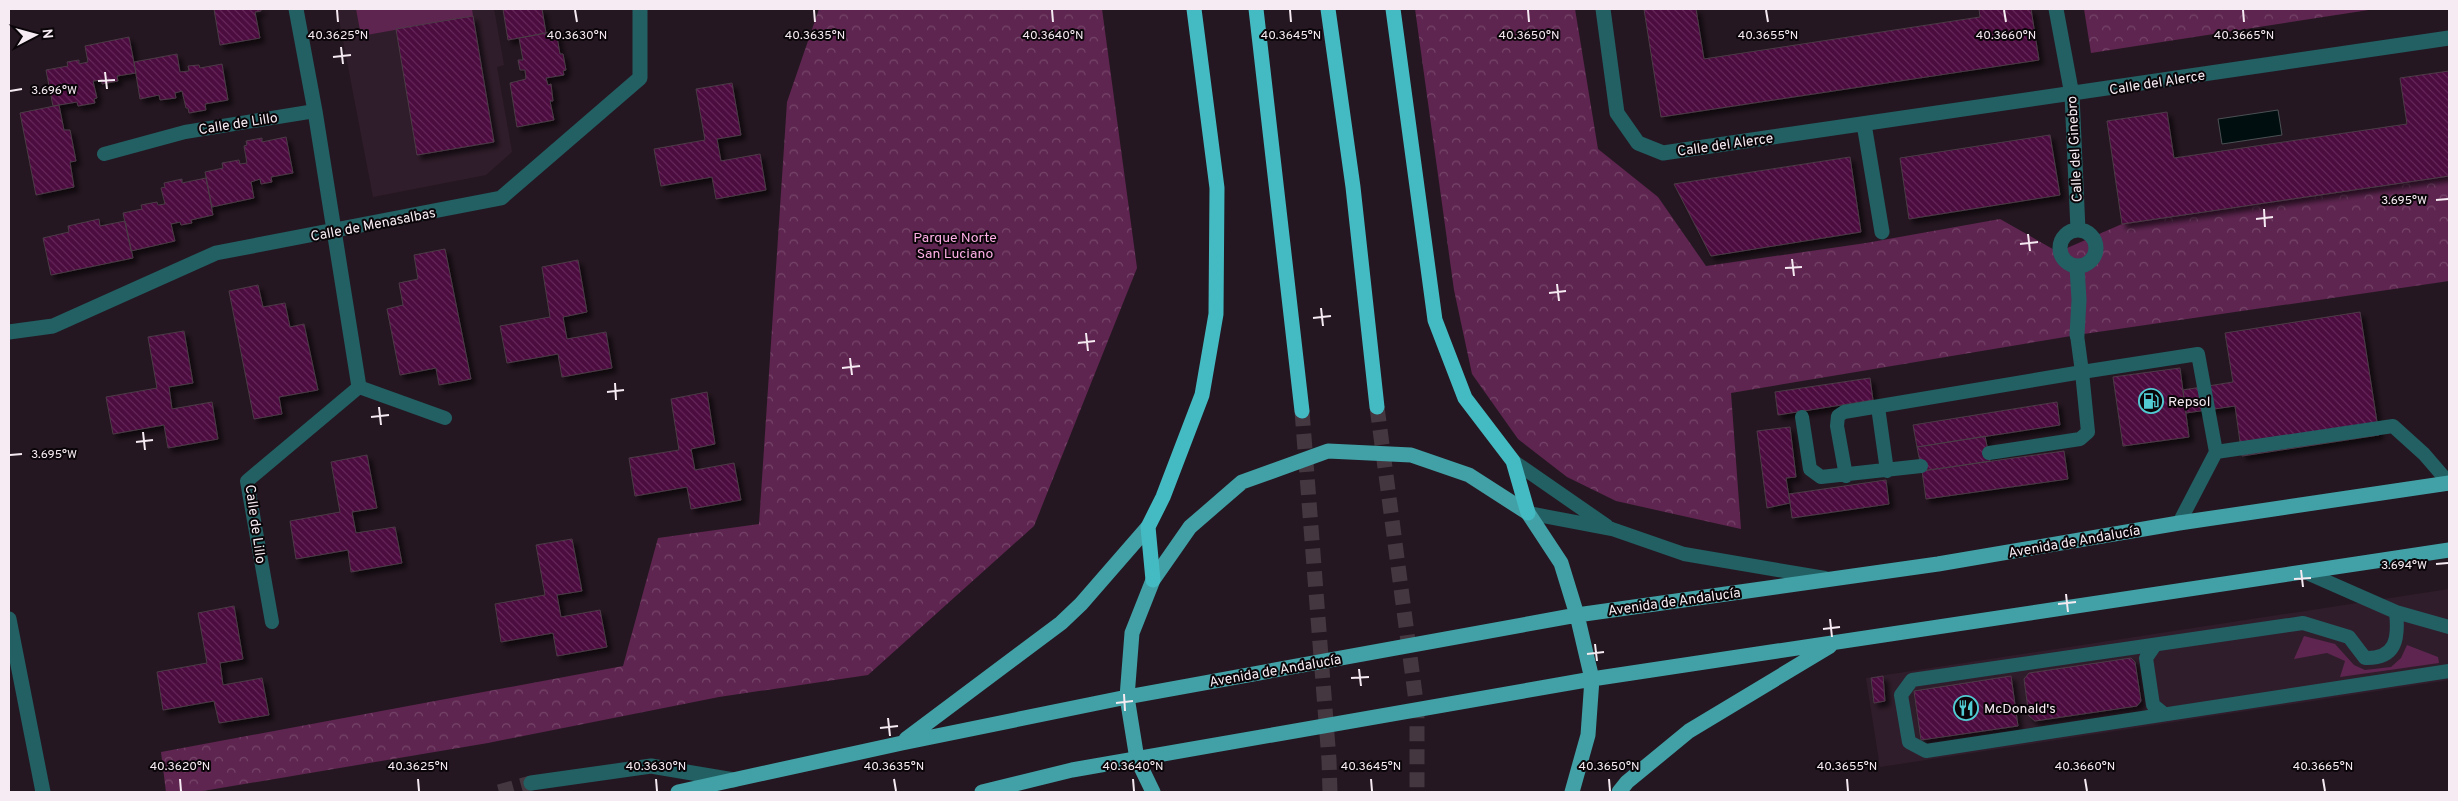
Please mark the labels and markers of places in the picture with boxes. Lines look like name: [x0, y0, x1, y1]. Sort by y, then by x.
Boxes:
fuel station icon: Repsol: [2138, 388, 2164, 414]
place label: Repsol: [2168, 394, 2210, 411]
restaurant icon: McDonald's: [1953, 695, 1979, 721]
place label: McDonald's: [1984, 701, 2056, 718]

